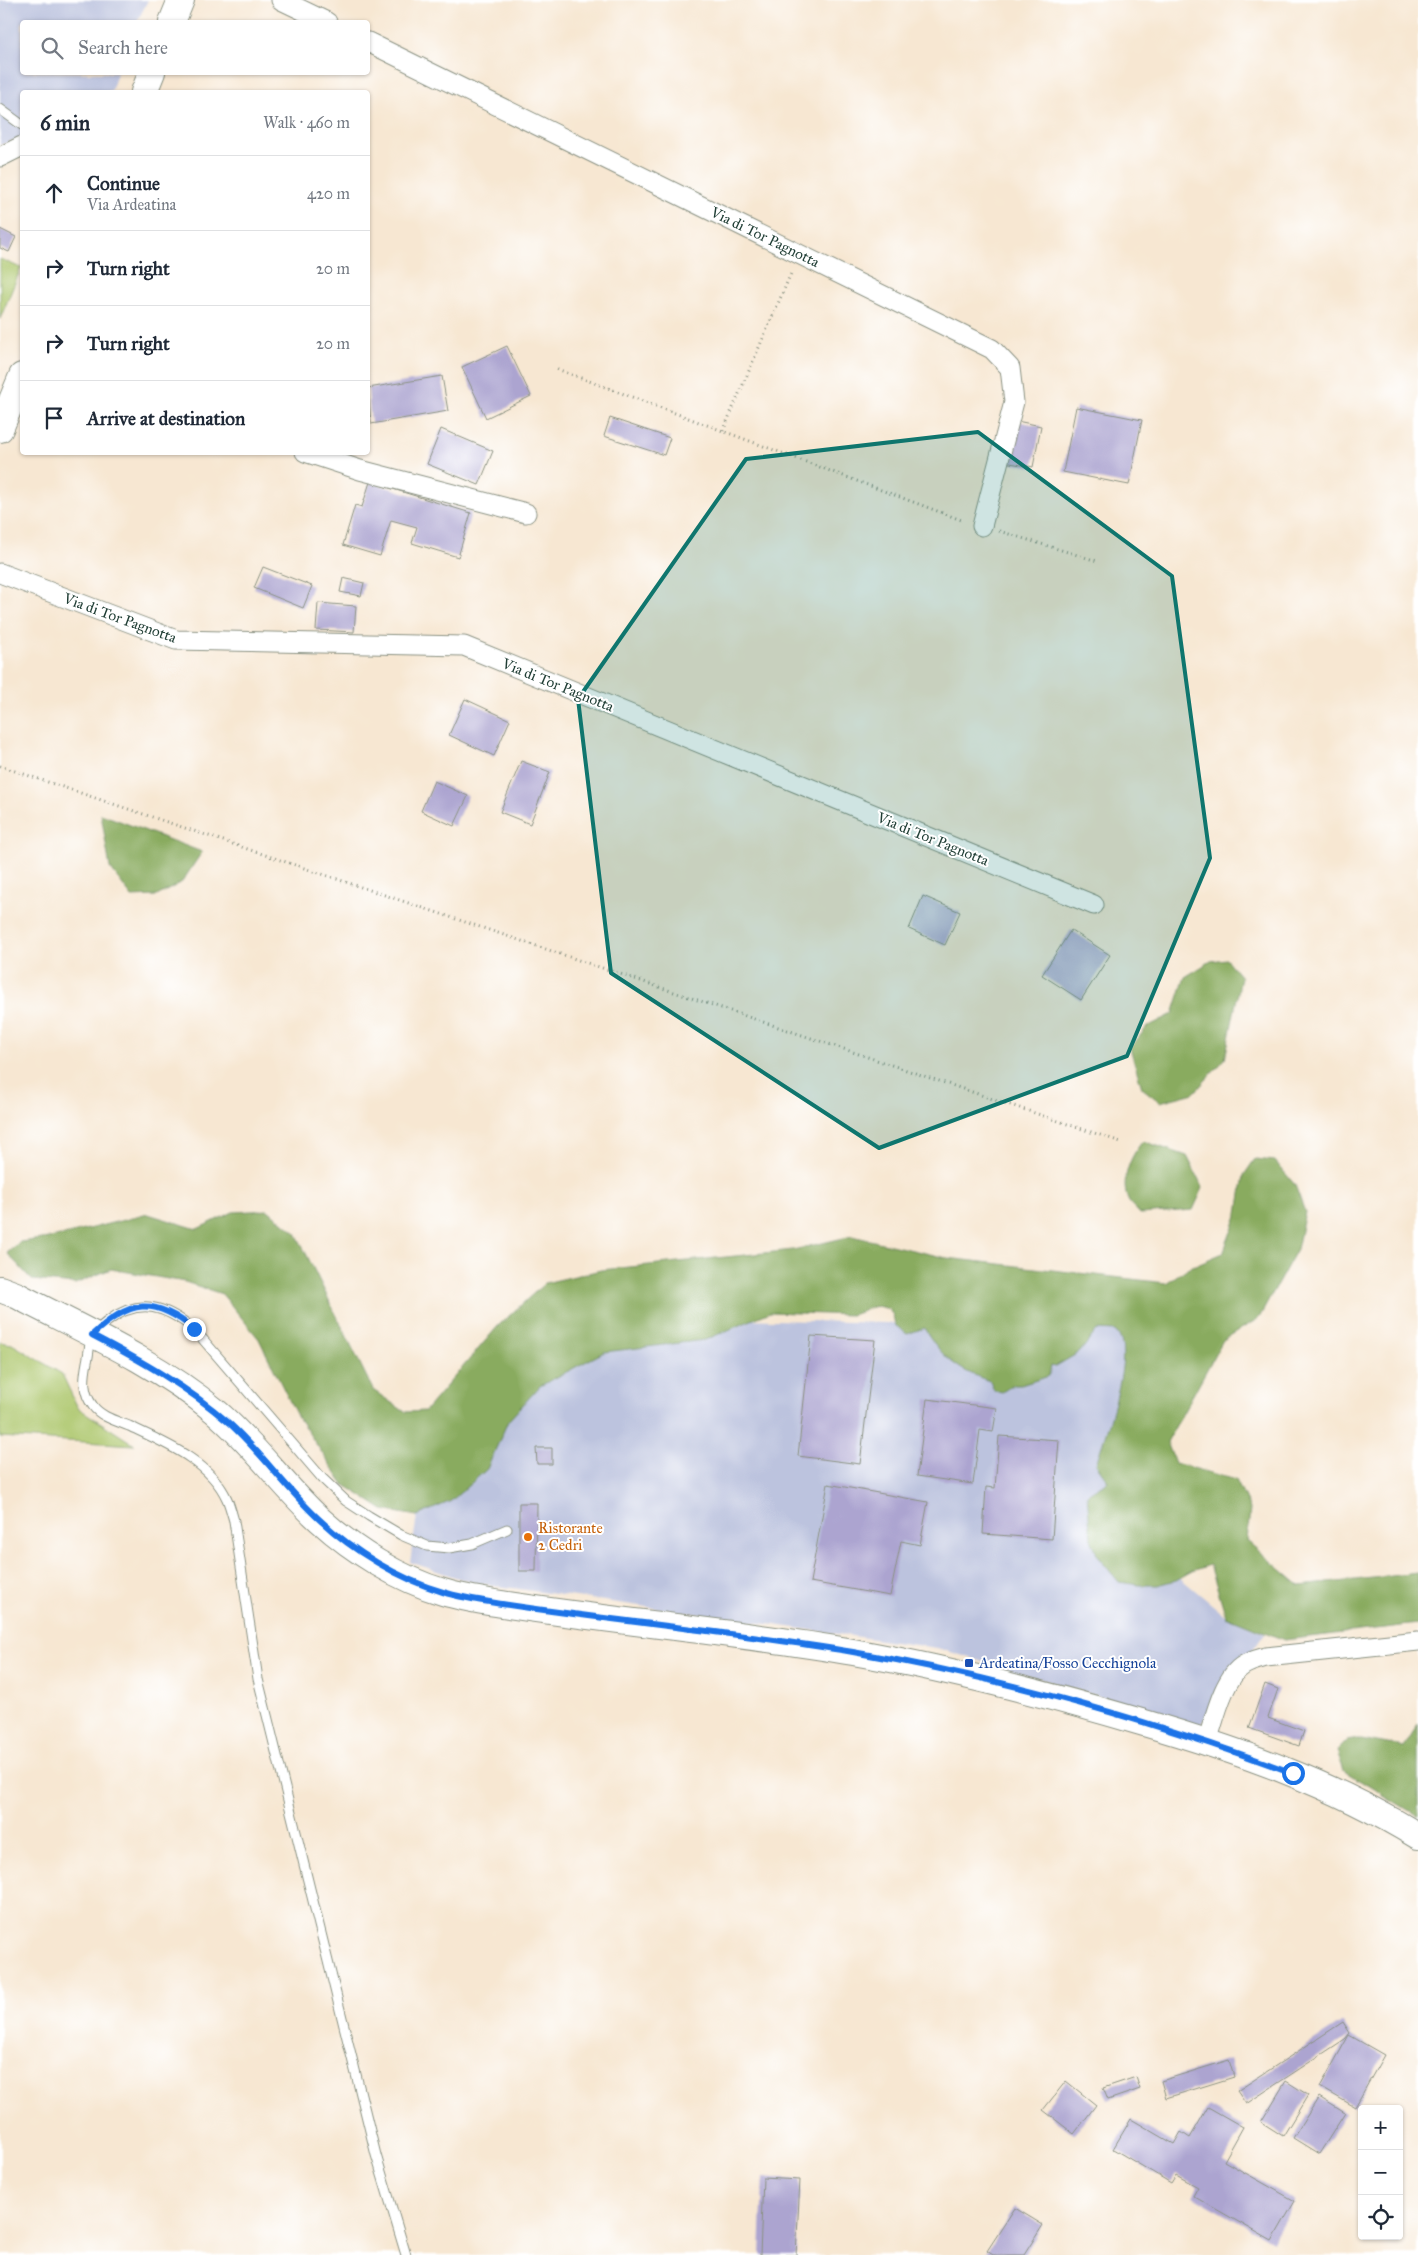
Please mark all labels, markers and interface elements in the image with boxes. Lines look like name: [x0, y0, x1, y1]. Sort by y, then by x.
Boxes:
search box: [20, 20, 370, 75]
icon: search: [38, 34, 66, 62]
text: Search here: [78, 36, 168, 59]
text: 6 min: [40, 110, 90, 136]
text: Walk · 460 m: [263, 113, 350, 132]
text: Continue: [87, 172, 160, 195]
icon: ahead: [40, 179, 68, 207]
text: 420 m: [307, 184, 350, 203]
text: Via Ardeatina: [87, 195, 176, 214]
street label: Via di Tor Pagnotta: [707, 202, 823, 271]
icon: right: [40, 254, 68, 282]
text: Turn right: [87, 257, 170, 280]
text: 20 m: [316, 259, 350, 278]
icon: right: [40, 329, 68, 357]
text: Turn right: [87, 332, 170, 355]
text: 20 m: [316, 334, 350, 353]
icon: arrive: [40, 404, 68, 432]
text: Arrive at destination: [87, 407, 245, 430]
street label: Via di Tor Pagnotta: [60, 589, 180, 647]
street label: Via di Tor Pagnotta: [499, 654, 617, 716]
street label: Via di Tor Pagnotta: [874, 808, 992, 870]
route end: [183, 1318, 206, 1341]
place label: Ristorante 2 Cedri: [538, 1519, 603, 1554]
marker: Ristorante 2 Cedri: [522, 1531, 534, 1543]
place label: Ardeatina/Fosso Cecchignola: [978, 1654, 1157, 1672]
marker: Ardeatina/Fosso Cecchignola: [963, 1657, 975, 1669]
route start: [1282, 1762, 1305, 1785]
map controls: [1358, 2105, 1403, 2240]
button: +: [1358, 2105, 1403, 2150]
button: −: [1358, 2150, 1403, 2195]
button: locate: [1358, 2195, 1403, 2240]

